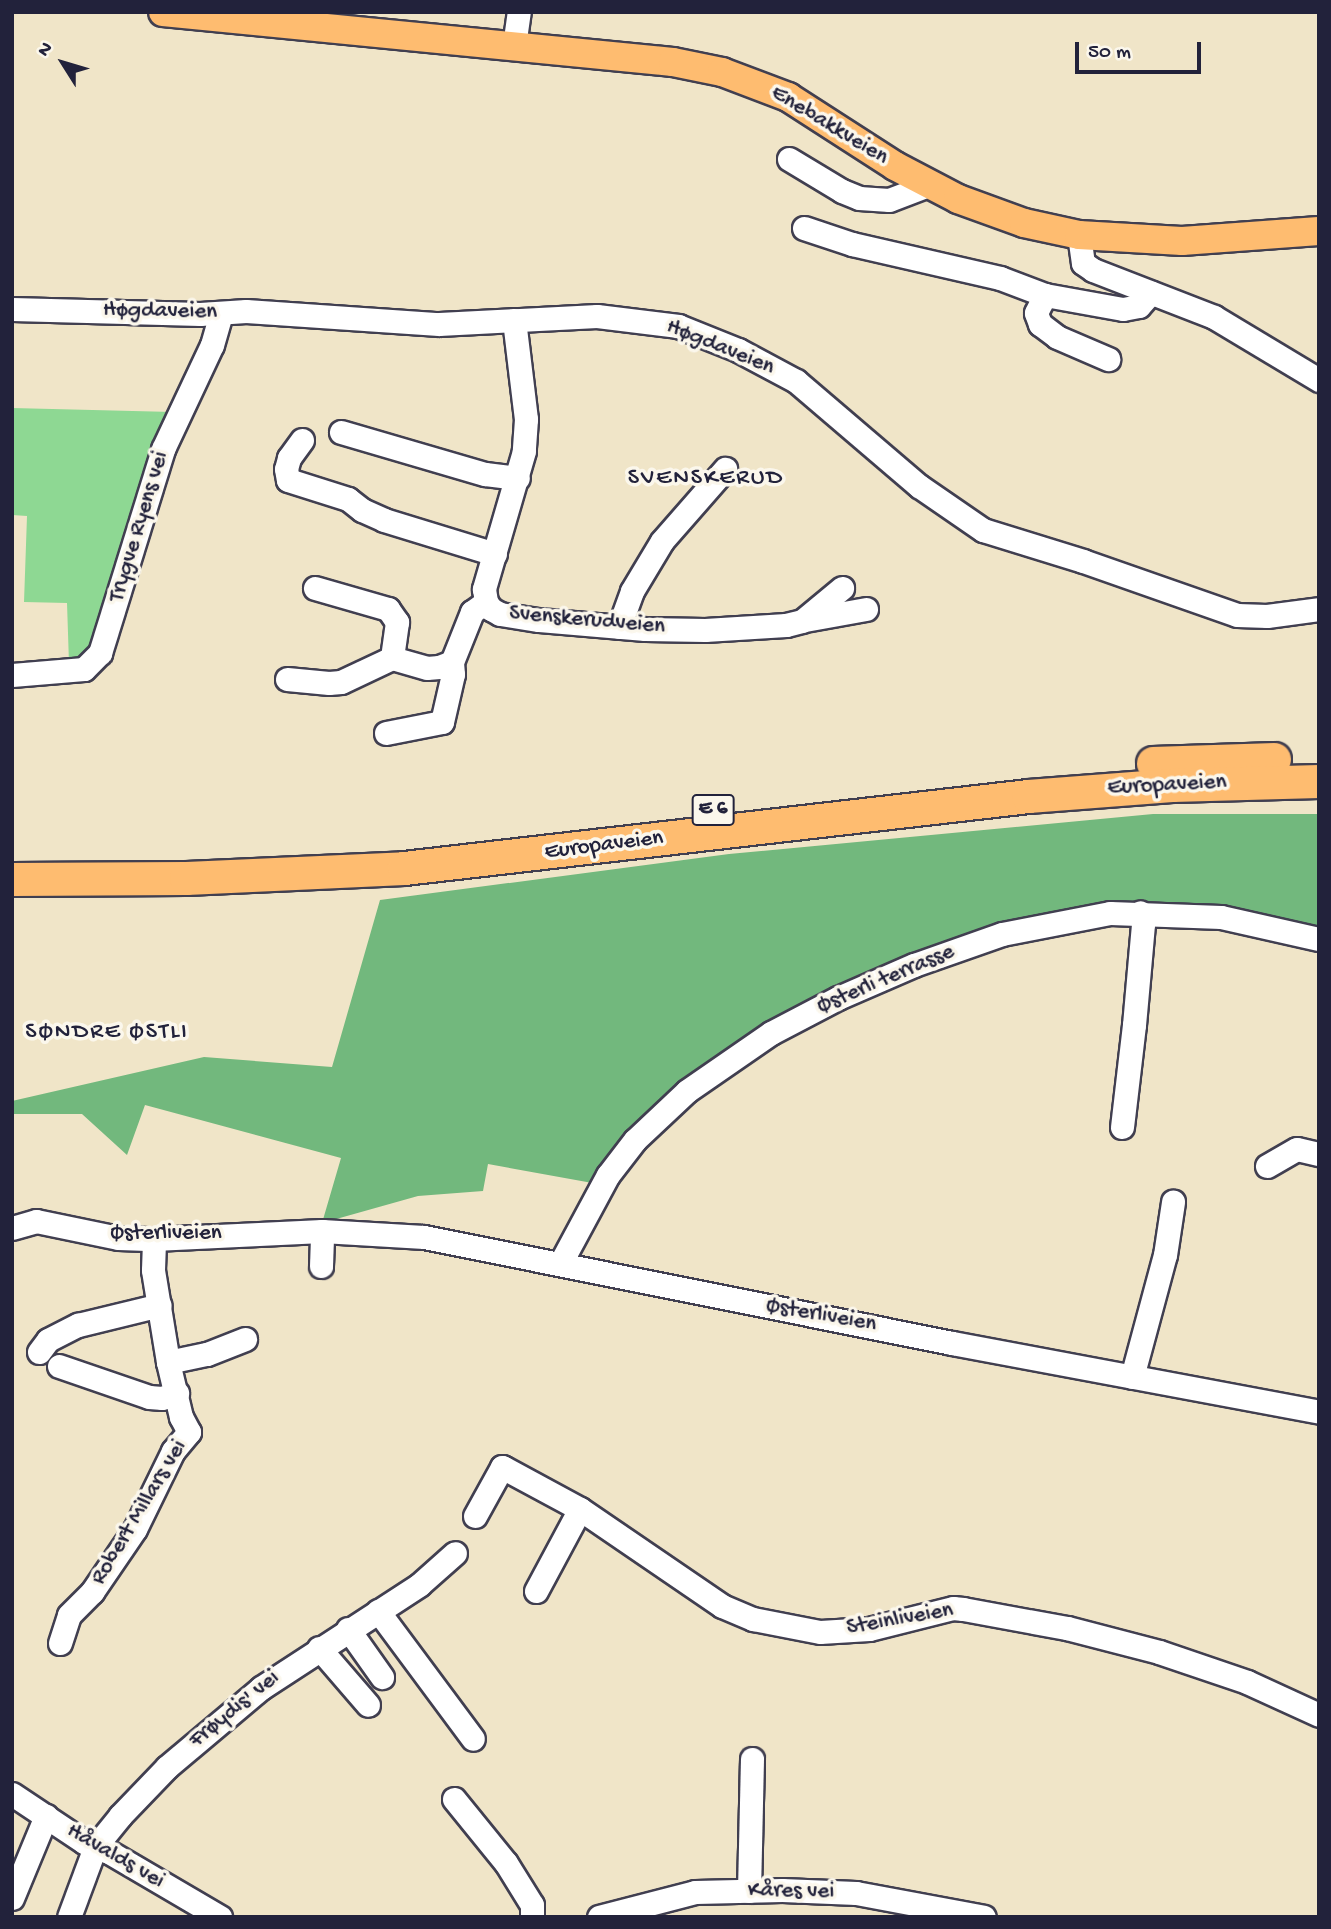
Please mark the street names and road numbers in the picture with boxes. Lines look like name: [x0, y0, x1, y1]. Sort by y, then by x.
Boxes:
street label: Enebakkveien: [765, 80, 893, 172]
street label: Høgdaveien: [103, 297, 217, 327]
street label: Høgdaveien: [662, 314, 778, 382]
street label: Trygve Ryens vei: [104, 448, 176, 606]
street label: Svenskerudveien: [508, 600, 666, 642]
street label: Europaveien: [1107, 769, 1227, 803]
road number: E 6: [690, 792, 736, 828]
street label: Europaveien: [543, 825, 665, 867]
street label: Østerli terrasse: [813, 939, 959, 1021]
street label: Østerliveien: [110, 1220, 222, 1248]
street label: Østerliveien: [764, 1293, 878, 1339]
street label: Robert Millars vei: [86, 1436, 194, 1590]
street label: Steinliveien: [845, 1597, 955, 1643]
street label: Frøydis' vei: [184, 1665, 286, 1755]
street label: Håvalds vei: [61, 1818, 169, 1896]
street label: Kåres vei: [748, 1877, 834, 1907]

